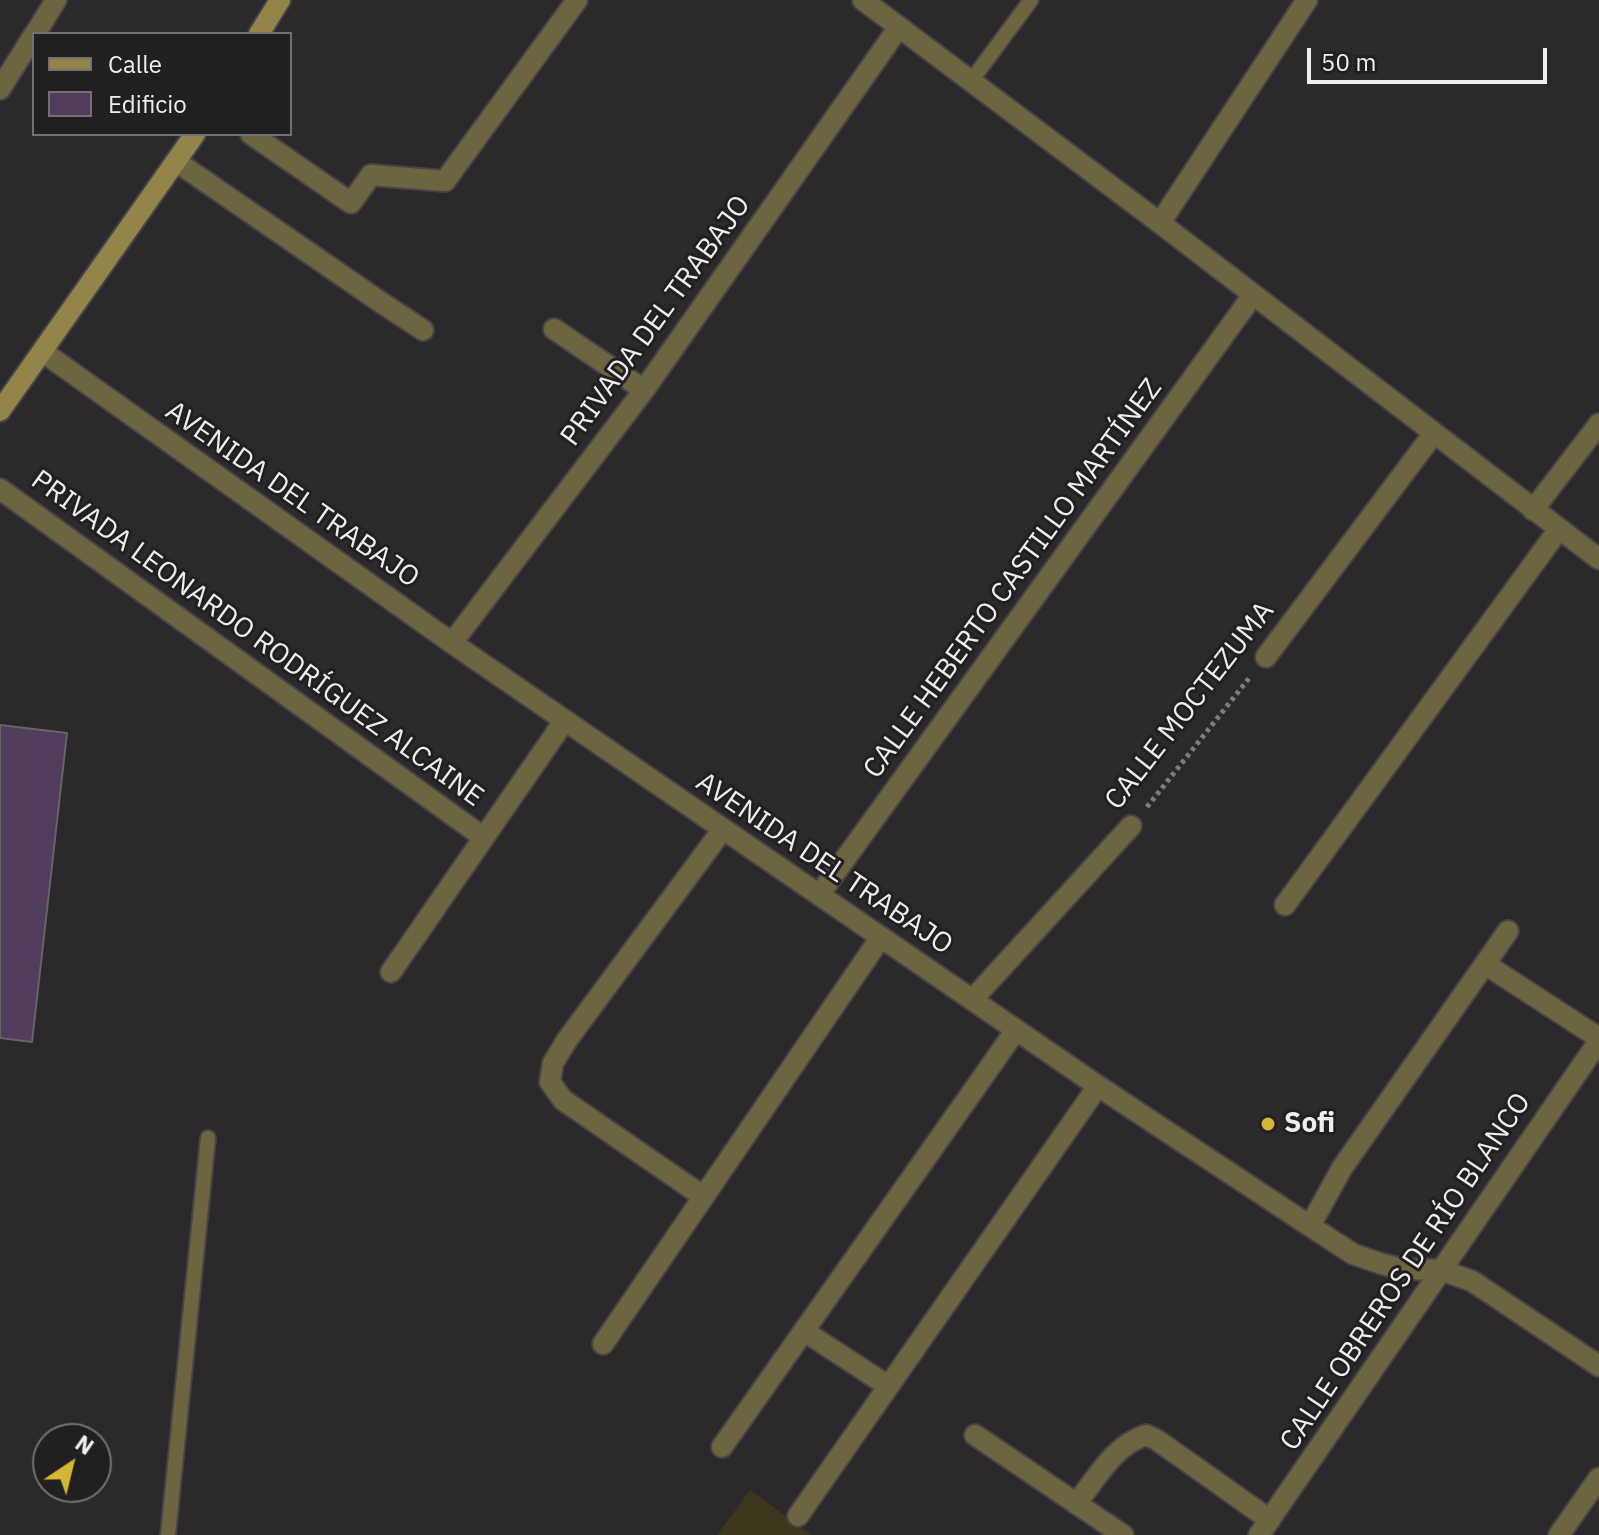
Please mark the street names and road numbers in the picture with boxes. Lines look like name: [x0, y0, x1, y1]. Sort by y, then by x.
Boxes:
street label: PRIVADA DEL TRABAJO: [554, 189, 758, 453]
street label: CALLE HEBERTO CASTILLO MARTÍNEZ: [857, 373, 1169, 785]
street label: AVENIDA DEL TRABAJO: [159, 395, 425, 595]
street label: PRIVADA LEONARDO RODRÍGUEZ ALCAINE: [24, 464, 490, 814]
street label: CALLE MOCTEZUMA: [1098, 595, 1282, 817]
street label: AVENIDA DEL TRABAJO: [689, 766, 959, 962]
street label: CALLE OBREROS DE RÍO BLANCO: [1274, 1087, 1538, 1457]

